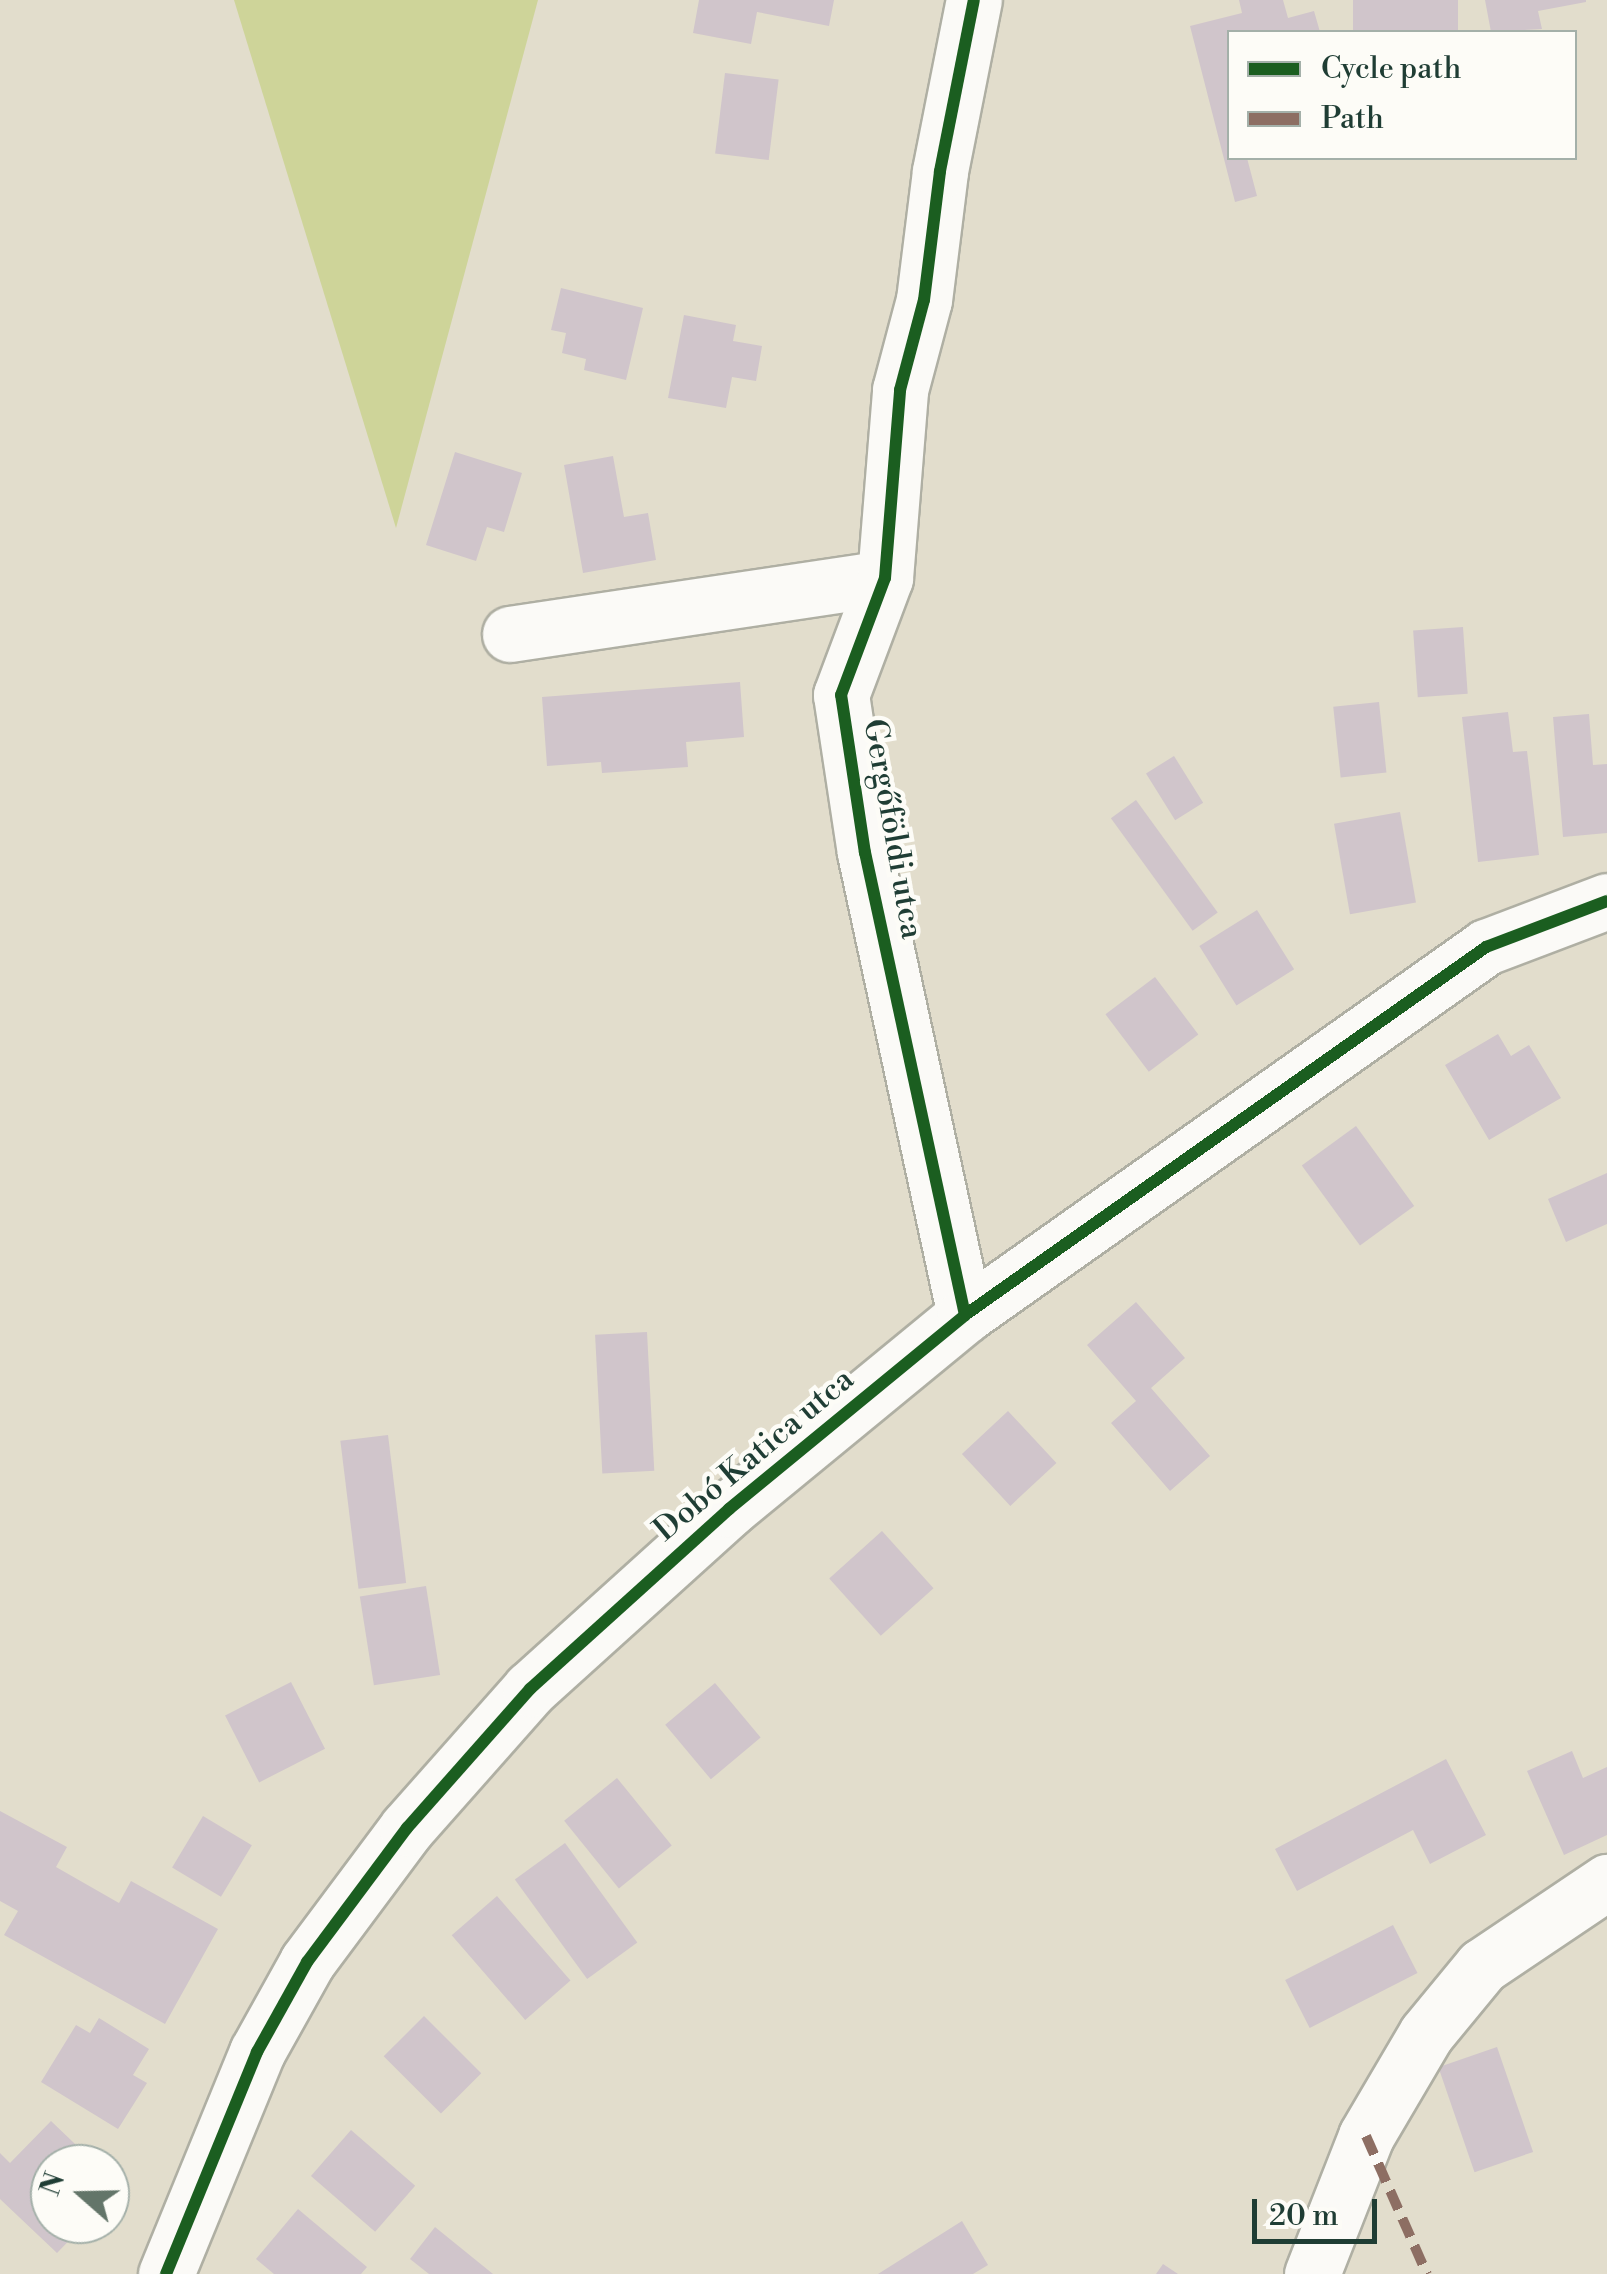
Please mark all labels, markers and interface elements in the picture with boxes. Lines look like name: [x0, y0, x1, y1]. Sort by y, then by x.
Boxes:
legend: [1227, 30, 1577, 160]
text: Cycle path: [1321, 50, 1461, 88]
text: Path: [1321, 100, 1384, 138]
street label: Gergőföldi utca: [855, 716, 931, 942]
street label: Dobó Katica utca: [646, 1360, 862, 1550]
north arrow: [30, 2144, 130, 2244]
text: N: [33, 2168, 73, 2201]
scale bar: [1257, 2179, 1382, 2241]
text: 20 m: [1269, 2197, 1338, 2235]

